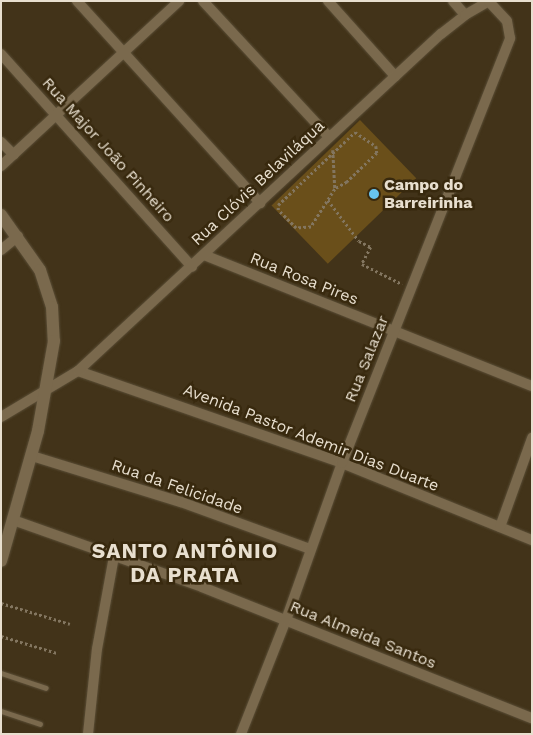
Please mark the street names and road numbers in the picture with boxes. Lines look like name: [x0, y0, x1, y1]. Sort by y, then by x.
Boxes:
street label: Rua Major João Pinheiro: [38, 73, 178, 227]
street label: Rua Clóvis Belaviláqua: [187, 116, 329, 250]
street label: Rua Rosa Pires: [247, 248, 361, 310]
street label: Rua Salazar: [341, 313, 393, 405]
street label: Avenida Pastor Ademir Dias Duarte: [180, 380, 442, 496]
street label: Rua da Felicidade: [109, 455, 245, 519]
street label: Rua Almeida Santos: [286, 597, 440, 673]

